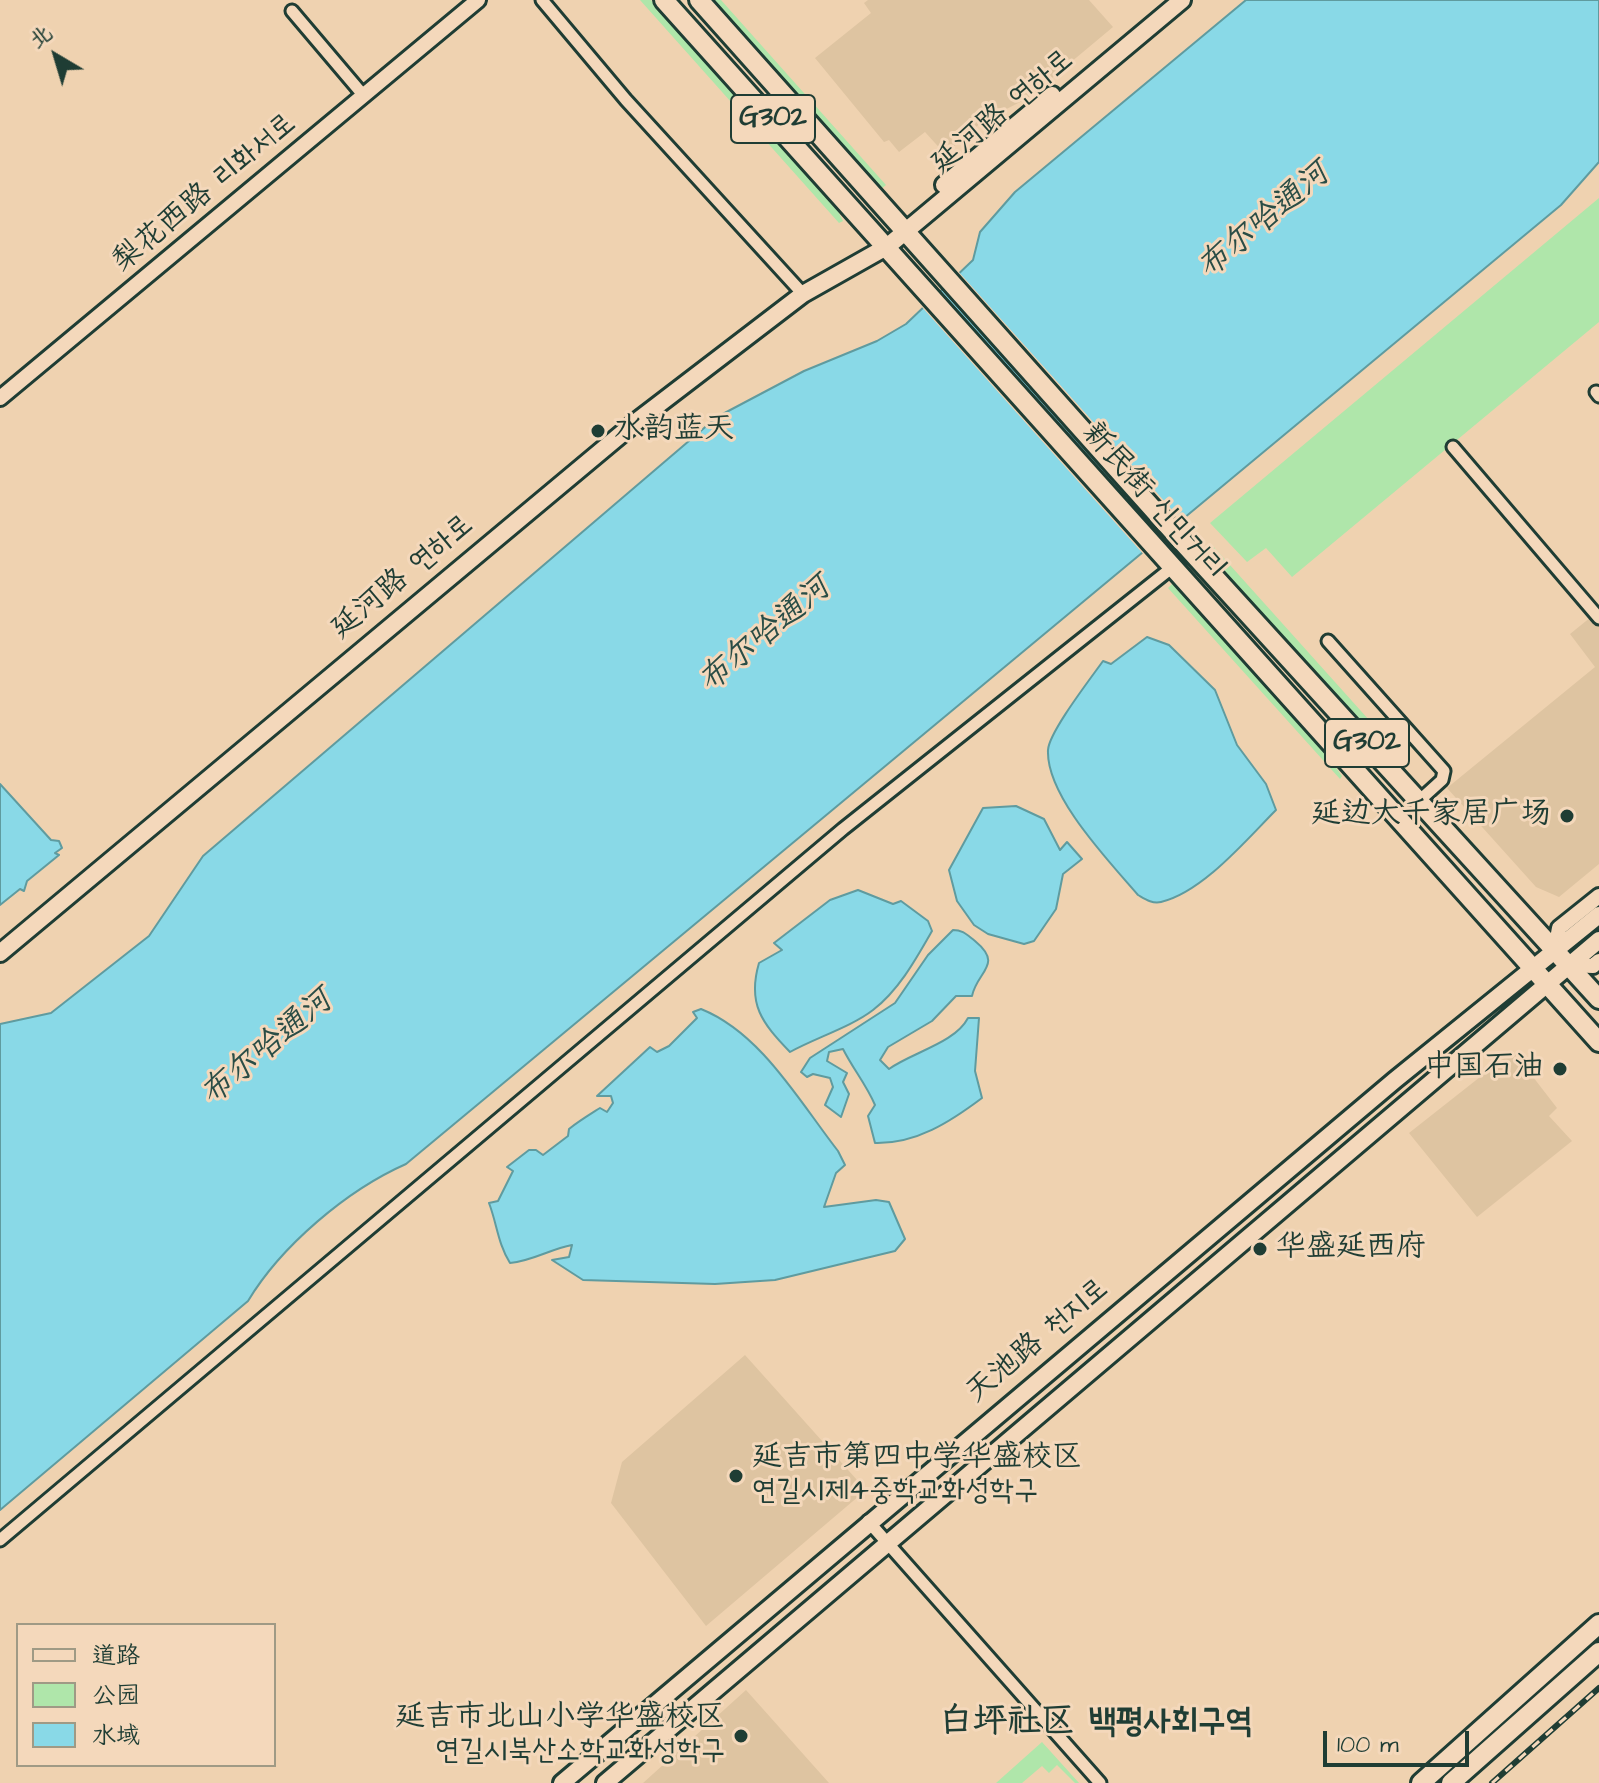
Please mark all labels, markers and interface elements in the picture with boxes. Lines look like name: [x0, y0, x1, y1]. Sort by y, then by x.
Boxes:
north arrow: [16, 16, 96, 96]
text: 北: [23, 18, 59, 56]
street label: 延河路 연하로: [925, 43, 1081, 183]
road number: G302: [731, 95, 815, 143]
street label: 梨花西路 리화서로: [106, 107, 304, 281]
water label: 布尔哈通河: [1191, 156, 1339, 288]
place label: 水韵蓝天: [614, 413, 734, 449]
street label: 新民街 신민거리: [1073, 416, 1233, 588]
marker: 水韵蓝天: [589, 422, 607, 440]
street label: 延河路 연하로: [325, 508, 481, 648]
water label: 布尔哈通河: [692, 570, 840, 702]
road number: G302: [1325, 719, 1409, 767]
place label: 延边大千家居广场: [1311, 798, 1551, 834]
marker: 延边大千家居广场: [1558, 807, 1576, 825]
water label: 布尔哈通河: [194, 983, 342, 1115]
place label: 中国石油: [1424, 1051, 1544, 1087]
marker: 中国石油: [1551, 1060, 1569, 1078]
place label: 华盛延西府: [1276, 1231, 1426, 1267]
marker: 华盛延西府: [1251, 1240, 1269, 1258]
street label: 天池路 천지로: [960, 1272, 1116, 1412]
place label: 延吉市第四中学华盛校区 연길시제4중학교화성학구: [752, 1441, 1082, 1512]
marker: 延吉市第四中学华盛校区 연길시제4중학교화성학구: [727, 1467, 745, 1485]
legend: [16, 1623, 276, 1767]
text: 道路: [92, 1639, 140, 1673]
text: 公园: [92, 1679, 140, 1713]
place label: 延吉市北山小学华盛校区 연길시북산소학교화성학구: [395, 1701, 725, 1772]
district label: 白坪社区 백평사회구역: [939, 1704, 1253, 1744]
scale bar: [1327, 1715, 1473, 1765]
text: 水域: [92, 1719, 140, 1753]
marker: 延吉市北山小学华盛校区 연길시북산소학교화성학구: [732, 1727, 750, 1745]
text: 100 m: [1337, 1728, 1399, 1762]

